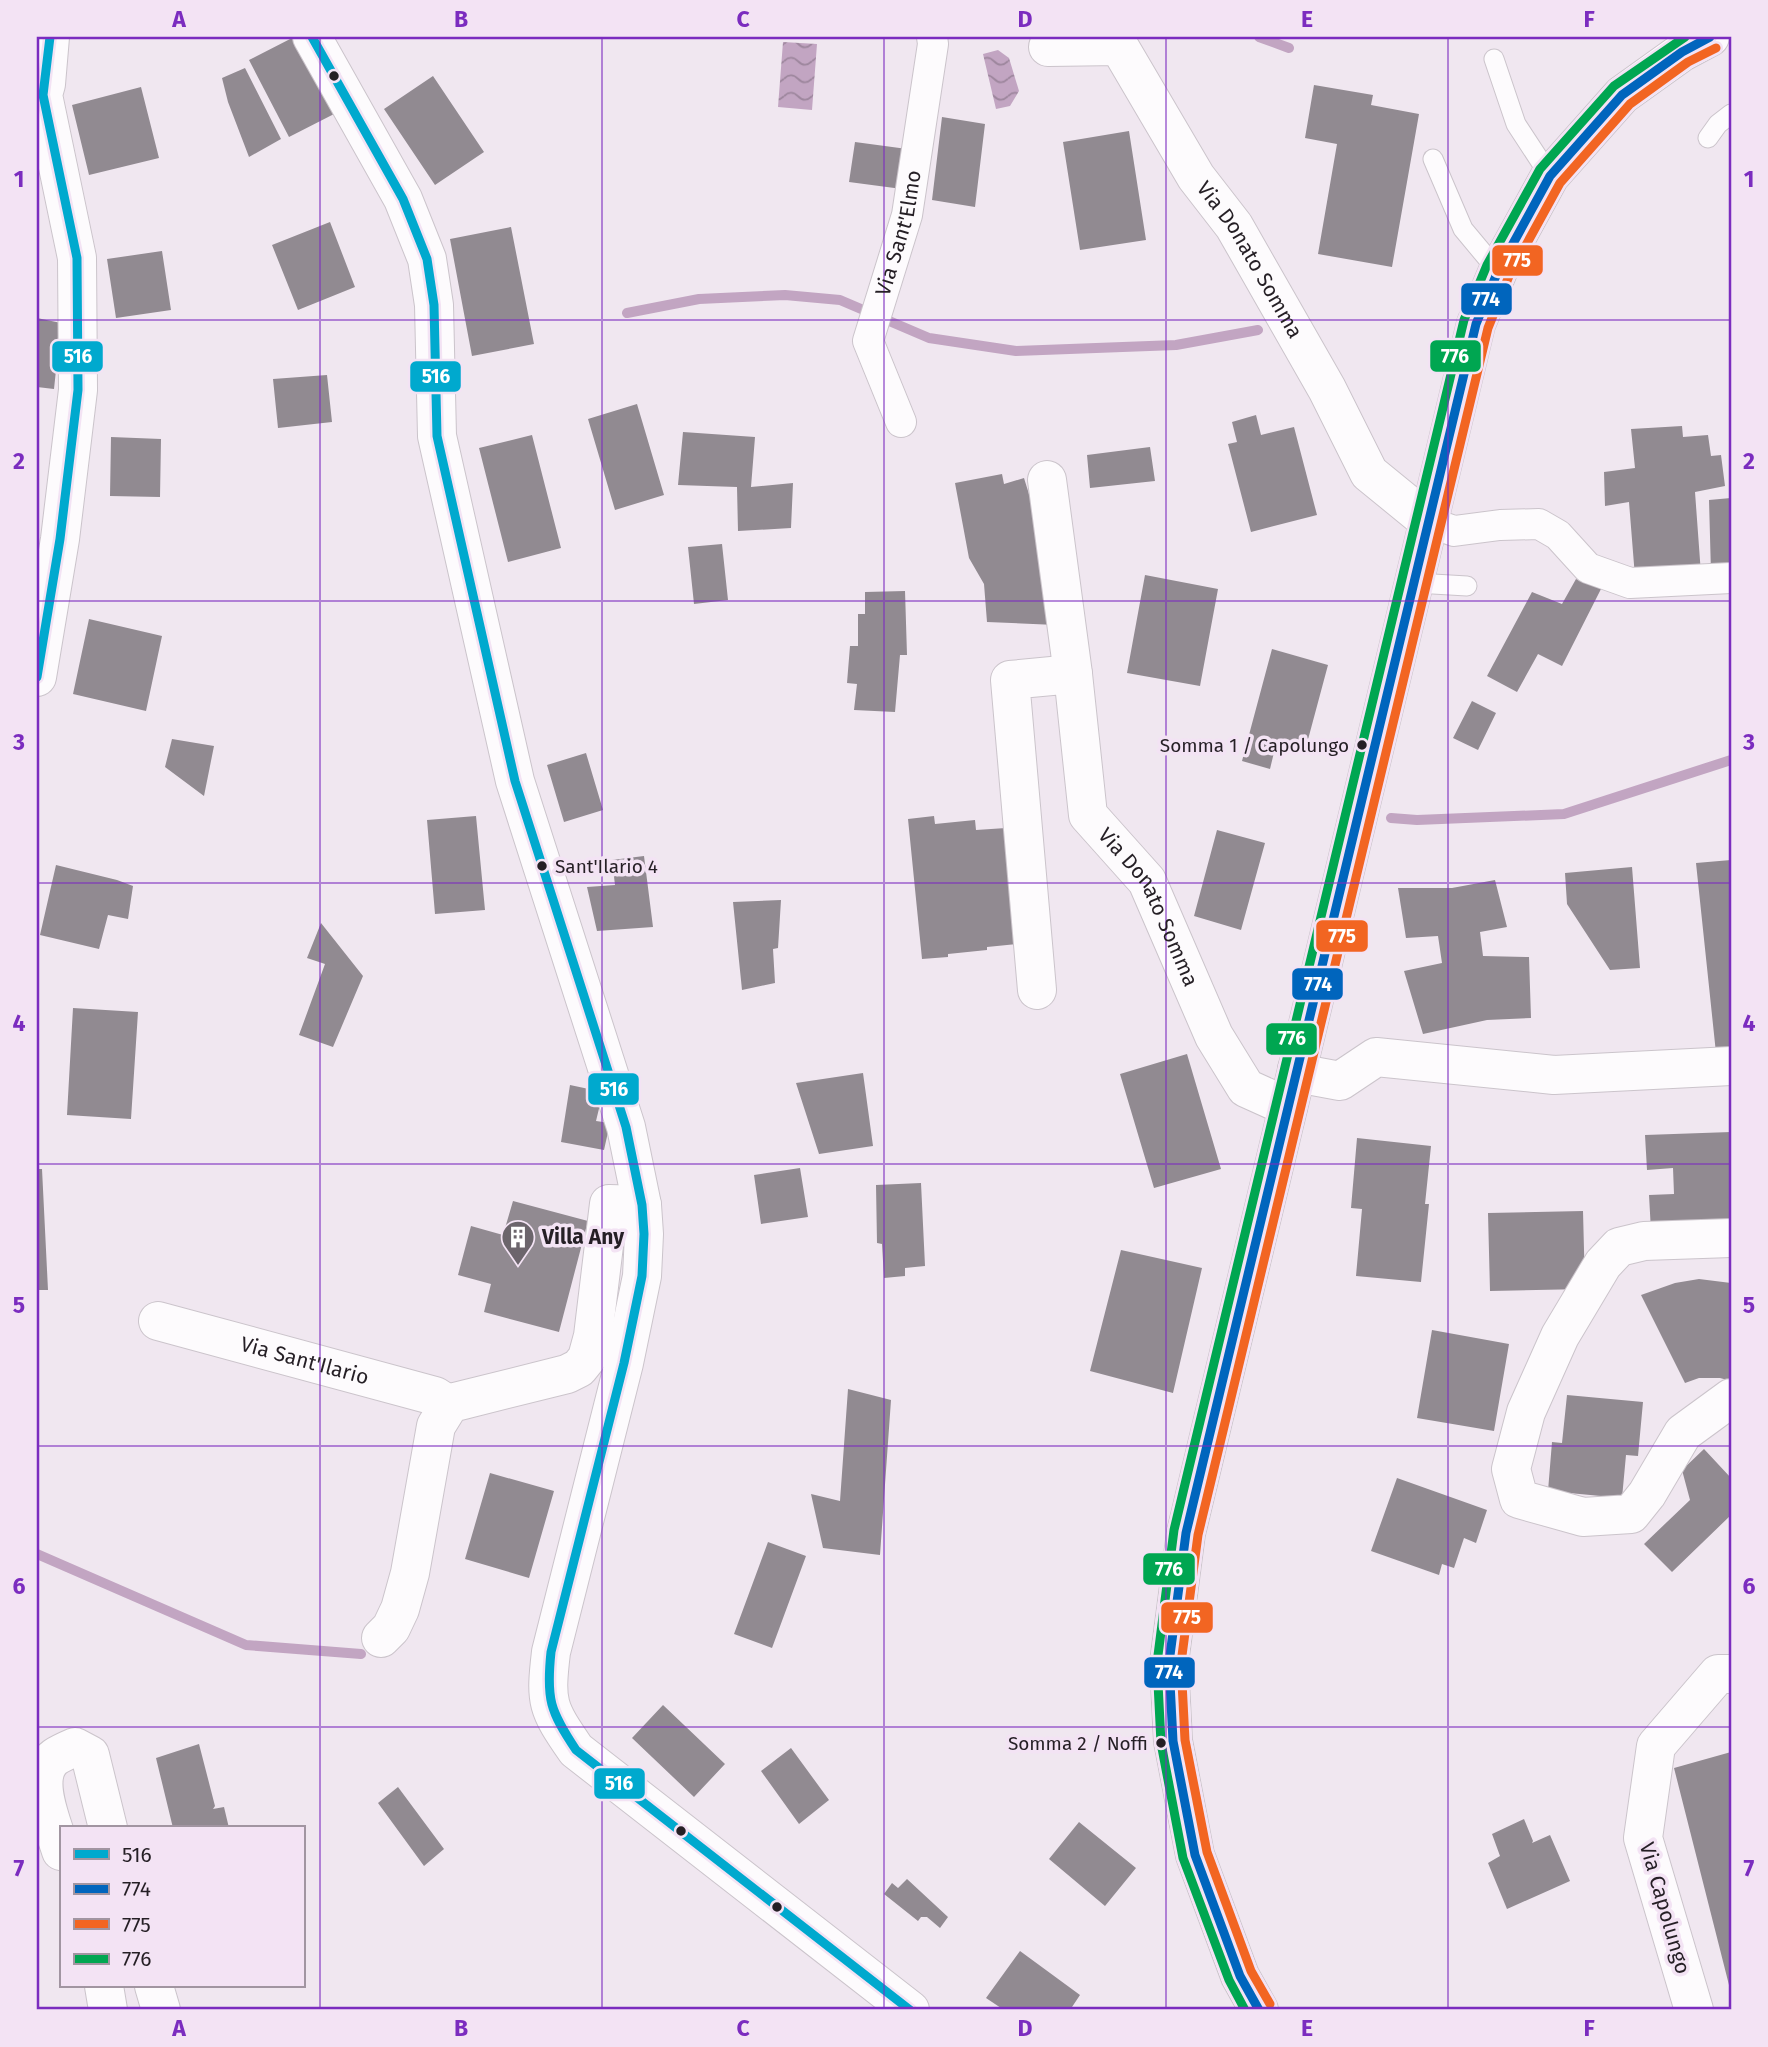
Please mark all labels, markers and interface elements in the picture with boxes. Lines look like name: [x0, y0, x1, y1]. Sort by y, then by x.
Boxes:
text: A: [171, 5, 186, 33]
text: B: [454, 5, 468, 33]
text: C: [736, 5, 750, 33]
text: D: [1018, 5, 1033, 33]
text: E: [1301, 5, 1313, 33]
text: F: [1583, 5, 1595, 33]
unlabelled marker: [327, 69, 341, 83]
text: 1: [14, 165, 24, 193]
text: 1: [1744, 165, 1754, 193]
street label: Via Sant'Elmo: [870, 168, 927, 299]
street label: Via Donato Somma: [1191, 176, 1308, 343]
line badge: 775: [1491, 244, 1544, 277]
text: 775: [1503, 249, 1531, 272]
line badge: 774: [1460, 282, 1513, 316]
text: 774: [1472, 288, 1500, 311]
line badge: 776: [1429, 339, 1482, 373]
line badge: 516: [51, 340, 104, 373]
text: 516: [64, 345, 93, 368]
text: 776: [1441, 345, 1469, 368]
line badge: 516: [409, 360, 462, 393]
text: 516: [422, 365, 451, 388]
text: 2: [13, 447, 25, 475]
text: 2: [1743, 447, 1755, 475]
text: 3: [12, 728, 25, 756]
text: 3: [1742, 728, 1755, 756]
place label: Somma 1 / Capolungo: [1160, 734, 1349, 757]
marker: Somma 1 / Capolungo: [1355, 738, 1369, 752]
street label: Via Donato Somma: [1093, 822, 1204, 990]
place label: Sant'Ilario 4: [555, 855, 658, 878]
marker: Sant'Ilario 4: [535, 859, 549, 873]
line badge: 775: [1315, 919, 1369, 953]
text: 775: [1328, 925, 1356, 948]
line badge: 774: [1291, 967, 1344, 1001]
text: 774: [1304, 973, 1332, 996]
text: 4: [13, 1009, 26, 1037]
text: 4: [1743, 1009, 1756, 1037]
line badge: 776: [1265, 1022, 1318, 1056]
text: 776: [1278, 1027, 1306, 1050]
line badge: 516: [587, 1072, 640, 1106]
text: 516: [600, 1078, 629, 1101]
building icon: Villa Any: [499, 1218, 537, 1267]
place label: Villa Any: [541, 1224, 624, 1250]
text: 5: [13, 1291, 25, 1319]
text: 5: [1743, 1291, 1755, 1319]
street label: Via Sant'Ilario: [238, 1331, 372, 1390]
line badge: 776: [1142, 1552, 1196, 1586]
text: 776: [1155, 1558, 1183, 1581]
text: 6: [13, 1572, 26, 1600]
text: 6: [1743, 1572, 1756, 1600]
line badge: 775: [1160, 1601, 1214, 1634]
text: 775: [1173, 1606, 1201, 1629]
line badge: 774: [1143, 1656, 1196, 1689]
text: 774: [1155, 1661, 1183, 1684]
place label: Somma 2 / Noffi: [1008, 1732, 1148, 1755]
marker: Somma 2 / Noffi: [1154, 1736, 1168, 1750]
line badge: 516: [593, 1767, 646, 1800]
text: 516: [605, 1772, 634, 1795]
unlabelled marker: [674, 1824, 688, 1838]
legend: [60, 1826, 304, 1988]
street label: Via Capolungo: [1634, 1839, 1696, 1977]
text: 516: [122, 1842, 152, 1868]
text: 7: [14, 1854, 25, 1882]
text: 7: [1744, 1854, 1755, 1882]
text: 774: [122, 1876, 151, 1902]
unlabelled marker: [770, 1900, 784, 1914]
text: 775: [122, 1912, 151, 1938]
text: 776: [122, 1946, 151, 1972]
text: A: [171, 2014, 186, 2042]
text: B: [454, 2014, 468, 2042]
text: C: [736, 2014, 750, 2042]
text: D: [1018, 2014, 1033, 2042]
text: E: [1301, 2014, 1313, 2042]
text: F: [1583, 2014, 1595, 2042]

